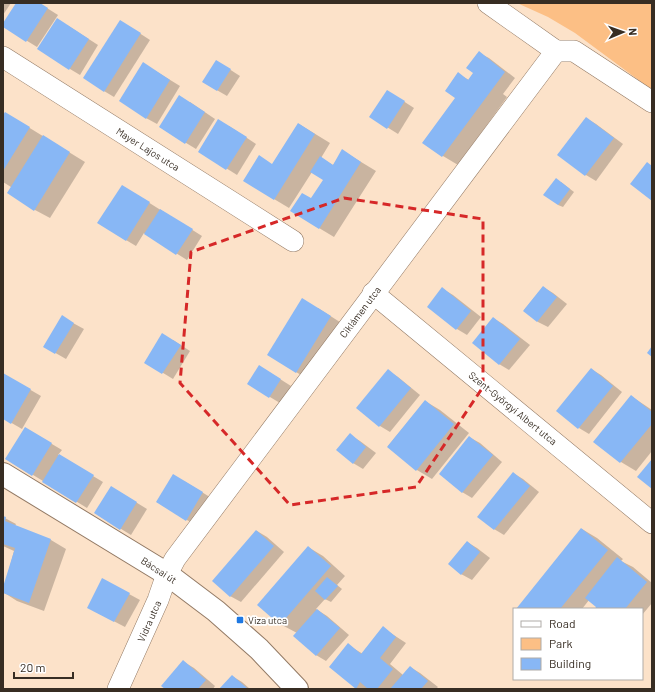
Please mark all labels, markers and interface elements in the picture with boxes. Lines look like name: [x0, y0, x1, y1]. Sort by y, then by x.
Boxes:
north arrow: [603, 12, 643, 52]
text: N: [627, 28, 640, 36]
street label: Mayer Lajos utca: [114, 125, 182, 173]
street label: Ciklámen utca: [337, 284, 383, 340]
street label: Szent-Györgyi Albert utca: [466, 369, 560, 447]
street label: Bácsai út: [139, 554, 179, 586]
street label: Vidra utca: [135, 599, 163, 643]
legend: [513, 608, 643, 680]
place label: Viza utca: [248, 614, 287, 626]
marker: Viza utca: [235, 615, 245, 625]
text: Road: [549, 616, 576, 630]
text: Park: [549, 636, 573, 650]
scale bar: [14, 654, 73, 680]
text: Building: [549, 656, 591, 670]
text: 20 m: [20, 660, 46, 674]

